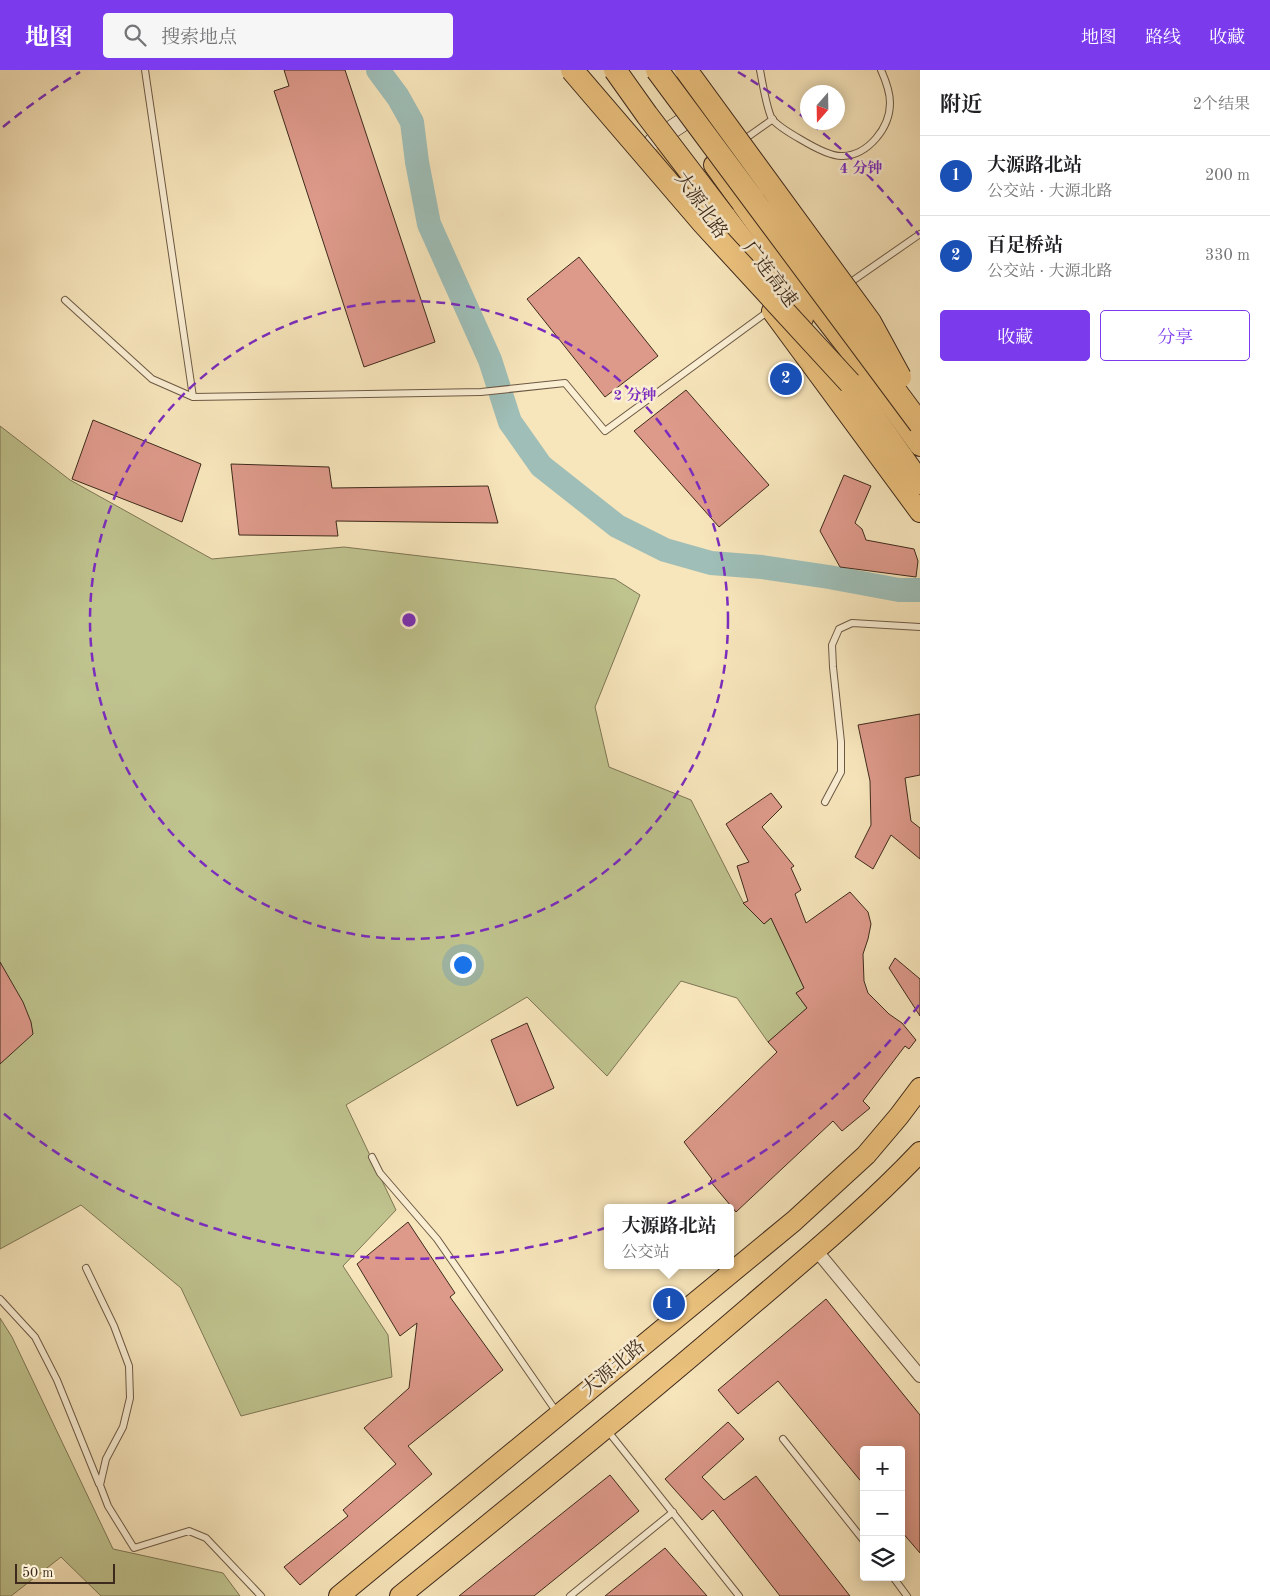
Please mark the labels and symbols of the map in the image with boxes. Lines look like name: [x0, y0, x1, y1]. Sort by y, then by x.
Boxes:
north arrow: [800, 85, 845, 130]
text: 4 分钟: [840, 160, 882, 177]
street label: 大源北路: [670, 168, 732, 243]
street label: 广连高速: [739, 237, 802, 311]
pin: 2: [770, 360, 802, 398]
text: 2 分钟: [614, 387, 656, 404]
centre of rings: [400, 611, 418, 629]
your location: [450, 952, 476, 978]
pin: 1: [653, 1285, 685, 1323]
street label: 大源北路: [577, 1335, 649, 1401]
scale bar: [15, 1561, 115, 1584]

